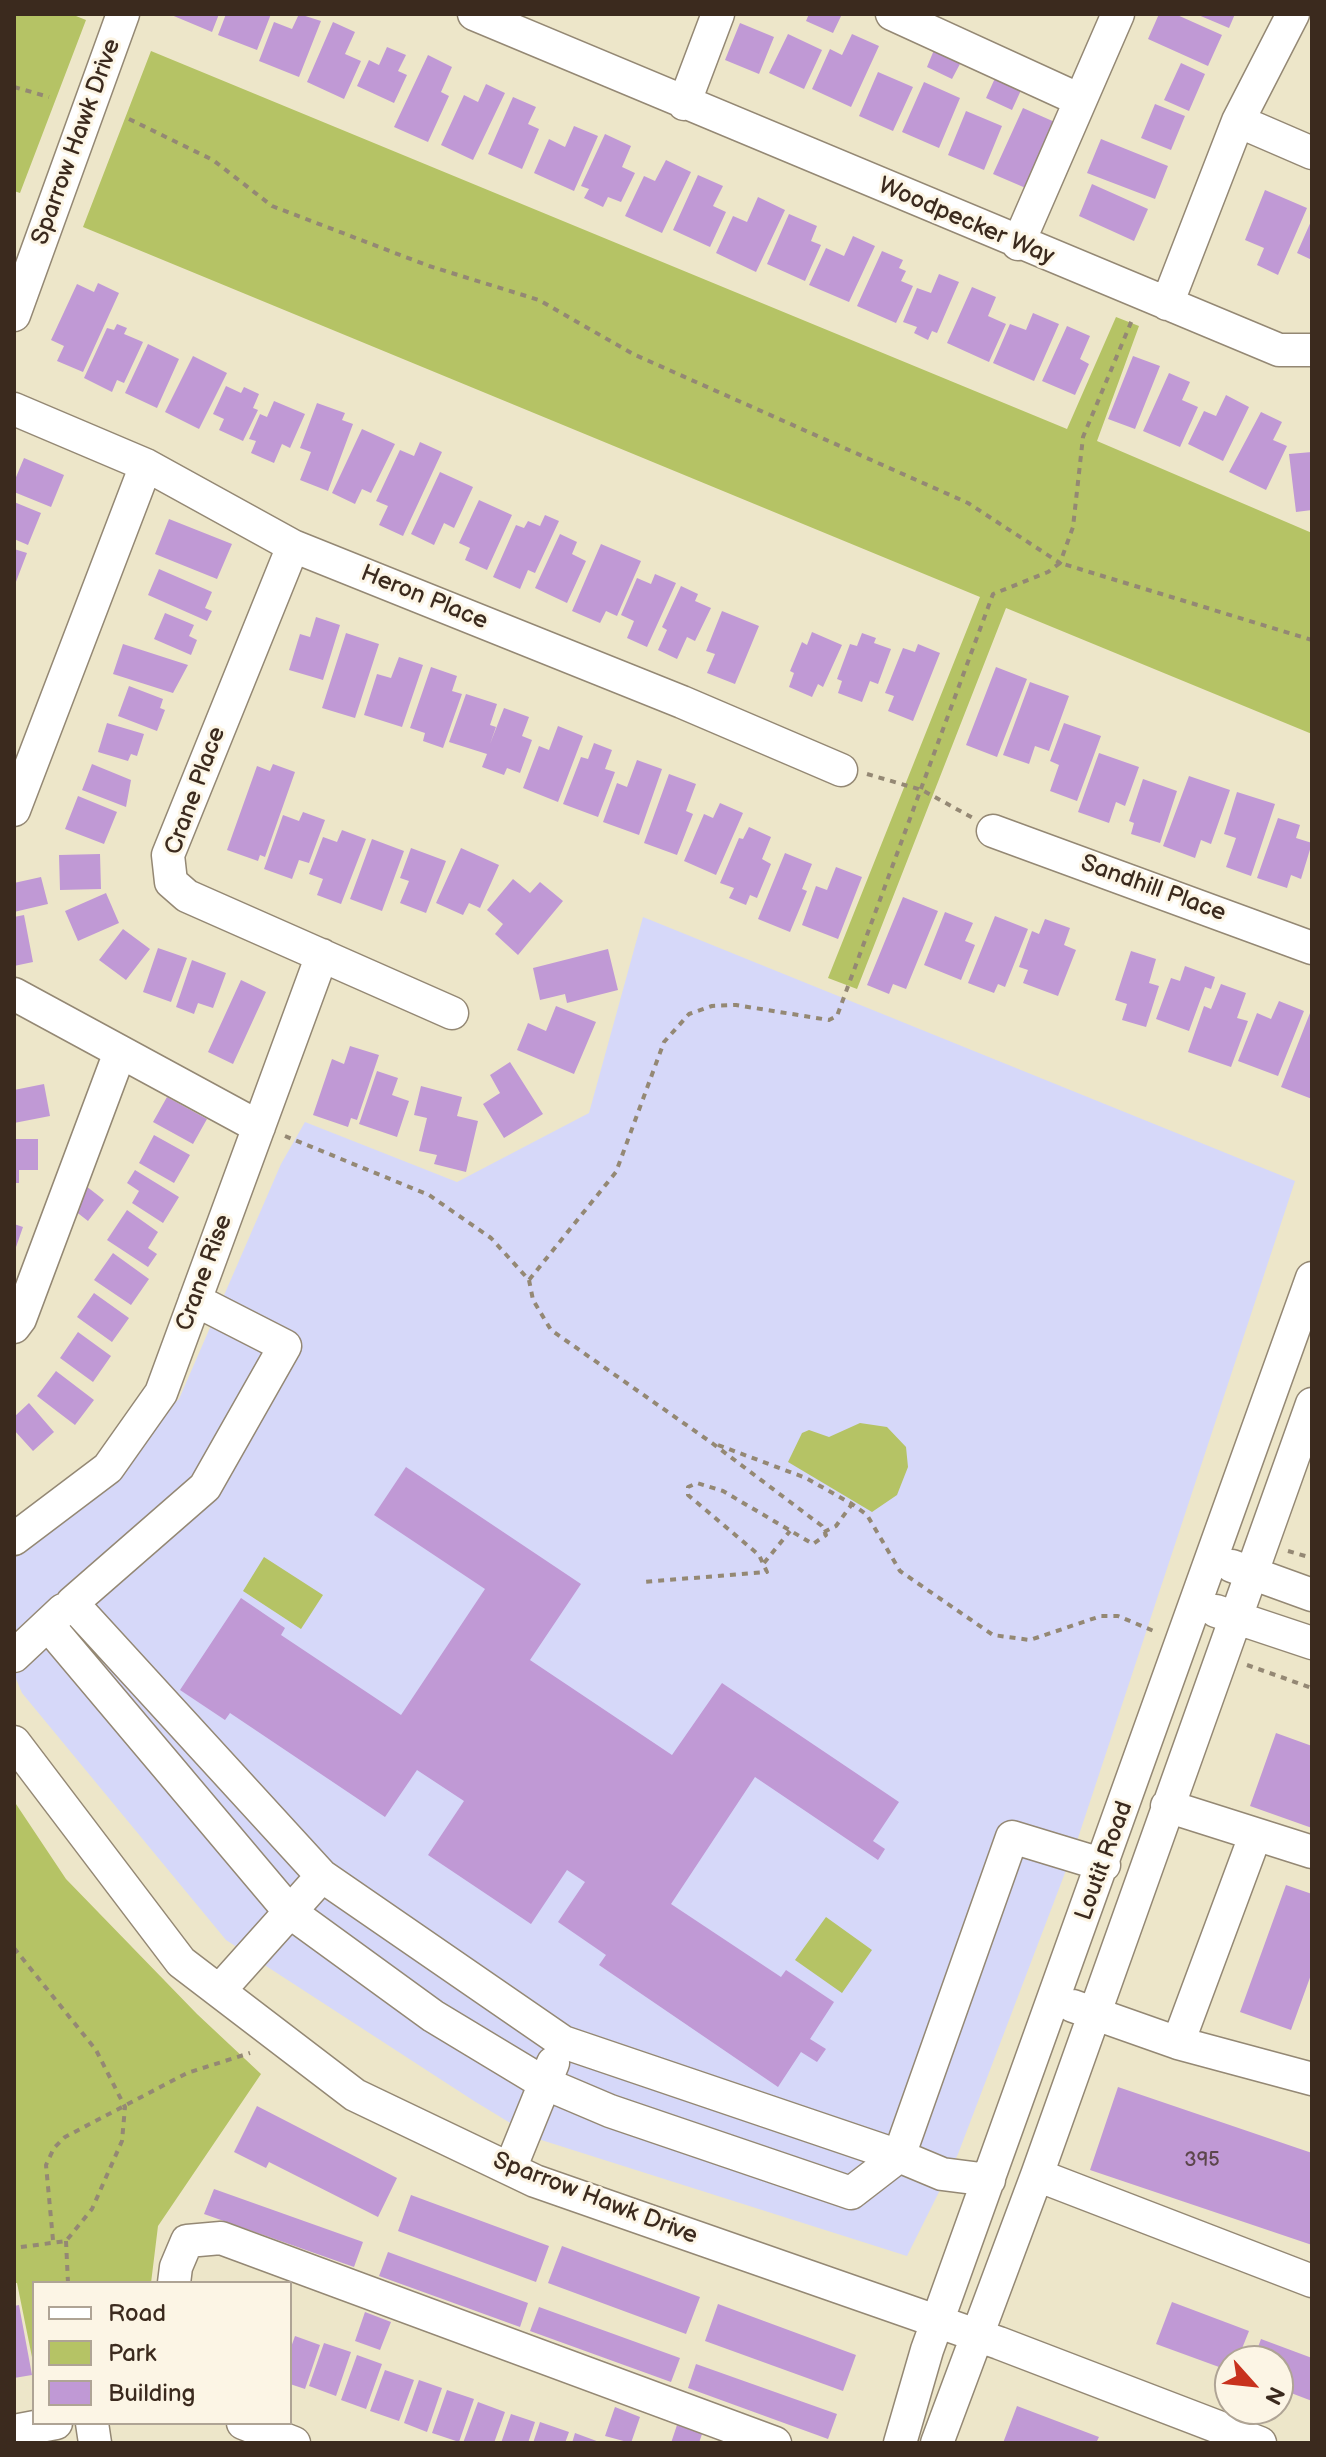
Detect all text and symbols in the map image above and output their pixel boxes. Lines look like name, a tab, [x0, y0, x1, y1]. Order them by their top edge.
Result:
street label: Sparrow Hawk Drive	[26, 35, 128, 249]
street label: Woodpecker Way	[874, 172, 1058, 272]
street label: Heron Place	[356, 559, 492, 637]
street label: Crane Place	[160, 723, 232, 859]
street label: Sandhill Place	[1077, 849, 1229, 929]
street label: Crane Rise	[171, 1211, 239, 1335]
street label: Loutit Road	[1070, 1797, 1140, 1925]
street label: Sparrow Hawk Drive	[489, 2147, 701, 2251]
house number: 395	[1184, 2149, 1220, 2173]
legend	[32, 2281, 292, 2425]
text: Road	[108, 2299, 166, 2328]
text: Park	[108, 2339, 156, 2368]
north arrow	[1214, 2345, 1294, 2425]
text: Building	[108, 2379, 195, 2408]
text: N	[1258, 2382, 1290, 2409]

